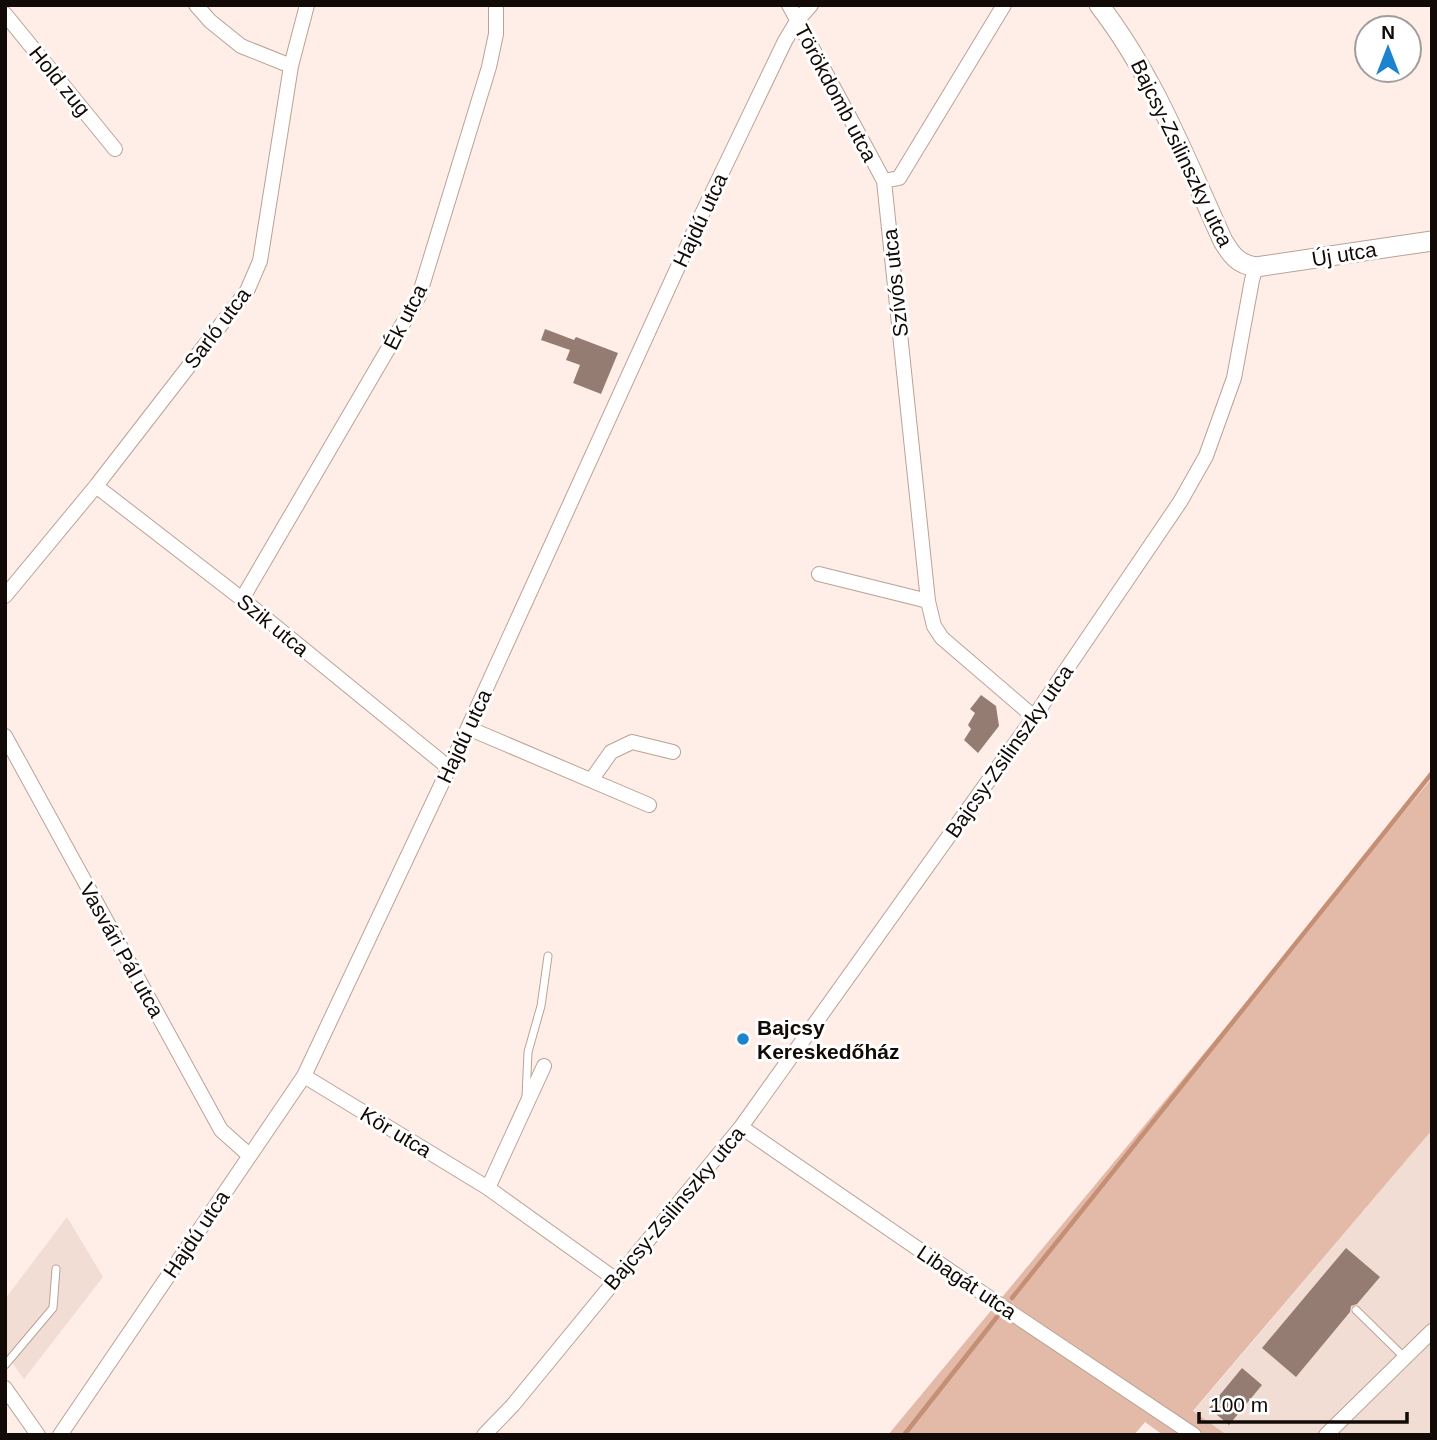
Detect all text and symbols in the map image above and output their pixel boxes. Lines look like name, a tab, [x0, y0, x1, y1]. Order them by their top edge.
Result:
north arrow	[1353, 14, 1423, 84]
street label: Törökdomb utca	[790, 21, 882, 166]
text: N	[1381, 22, 1395, 43]
street label: Hold zug	[25, 42, 95, 120]
street label: Bajcsy-Zsilinszky utca	[1127, 56, 1237, 251]
street label: Hajdú utca	[668, 169, 732, 270]
street label: Szívós utca	[878, 228, 912, 338]
street label: Új utca	[1310, 237, 1378, 270]
street label: Ék utca	[379, 280, 431, 353]
street label: Sarló utca	[179, 283, 255, 373]
street label: Szik utca	[233, 589, 314, 661]
street label: Bajcsy-Zsilinszky utca	[941, 660, 1077, 842]
street label: Hajdú utca	[432, 685, 496, 786]
street label: Vasvári Pál utca	[76, 879, 169, 1022]
place label: Bajcsy Kereskedőház	[757, 1016, 899, 1063]
marker: Bajcsy Kereskedőház	[735, 1031, 751, 1047]
street label: Kör utca	[357, 1102, 436, 1162]
street label: Bajcsy-Zsilinszky utca	[599, 1122, 749, 1294]
street label: Hajdú utca	[158, 1186, 234, 1282]
street label: Libagát utca	[913, 1240, 1021, 1324]
scale bar	[1199, 1380, 1407, 1424]
text: 100 m	[1210, 1393, 1268, 1416]

